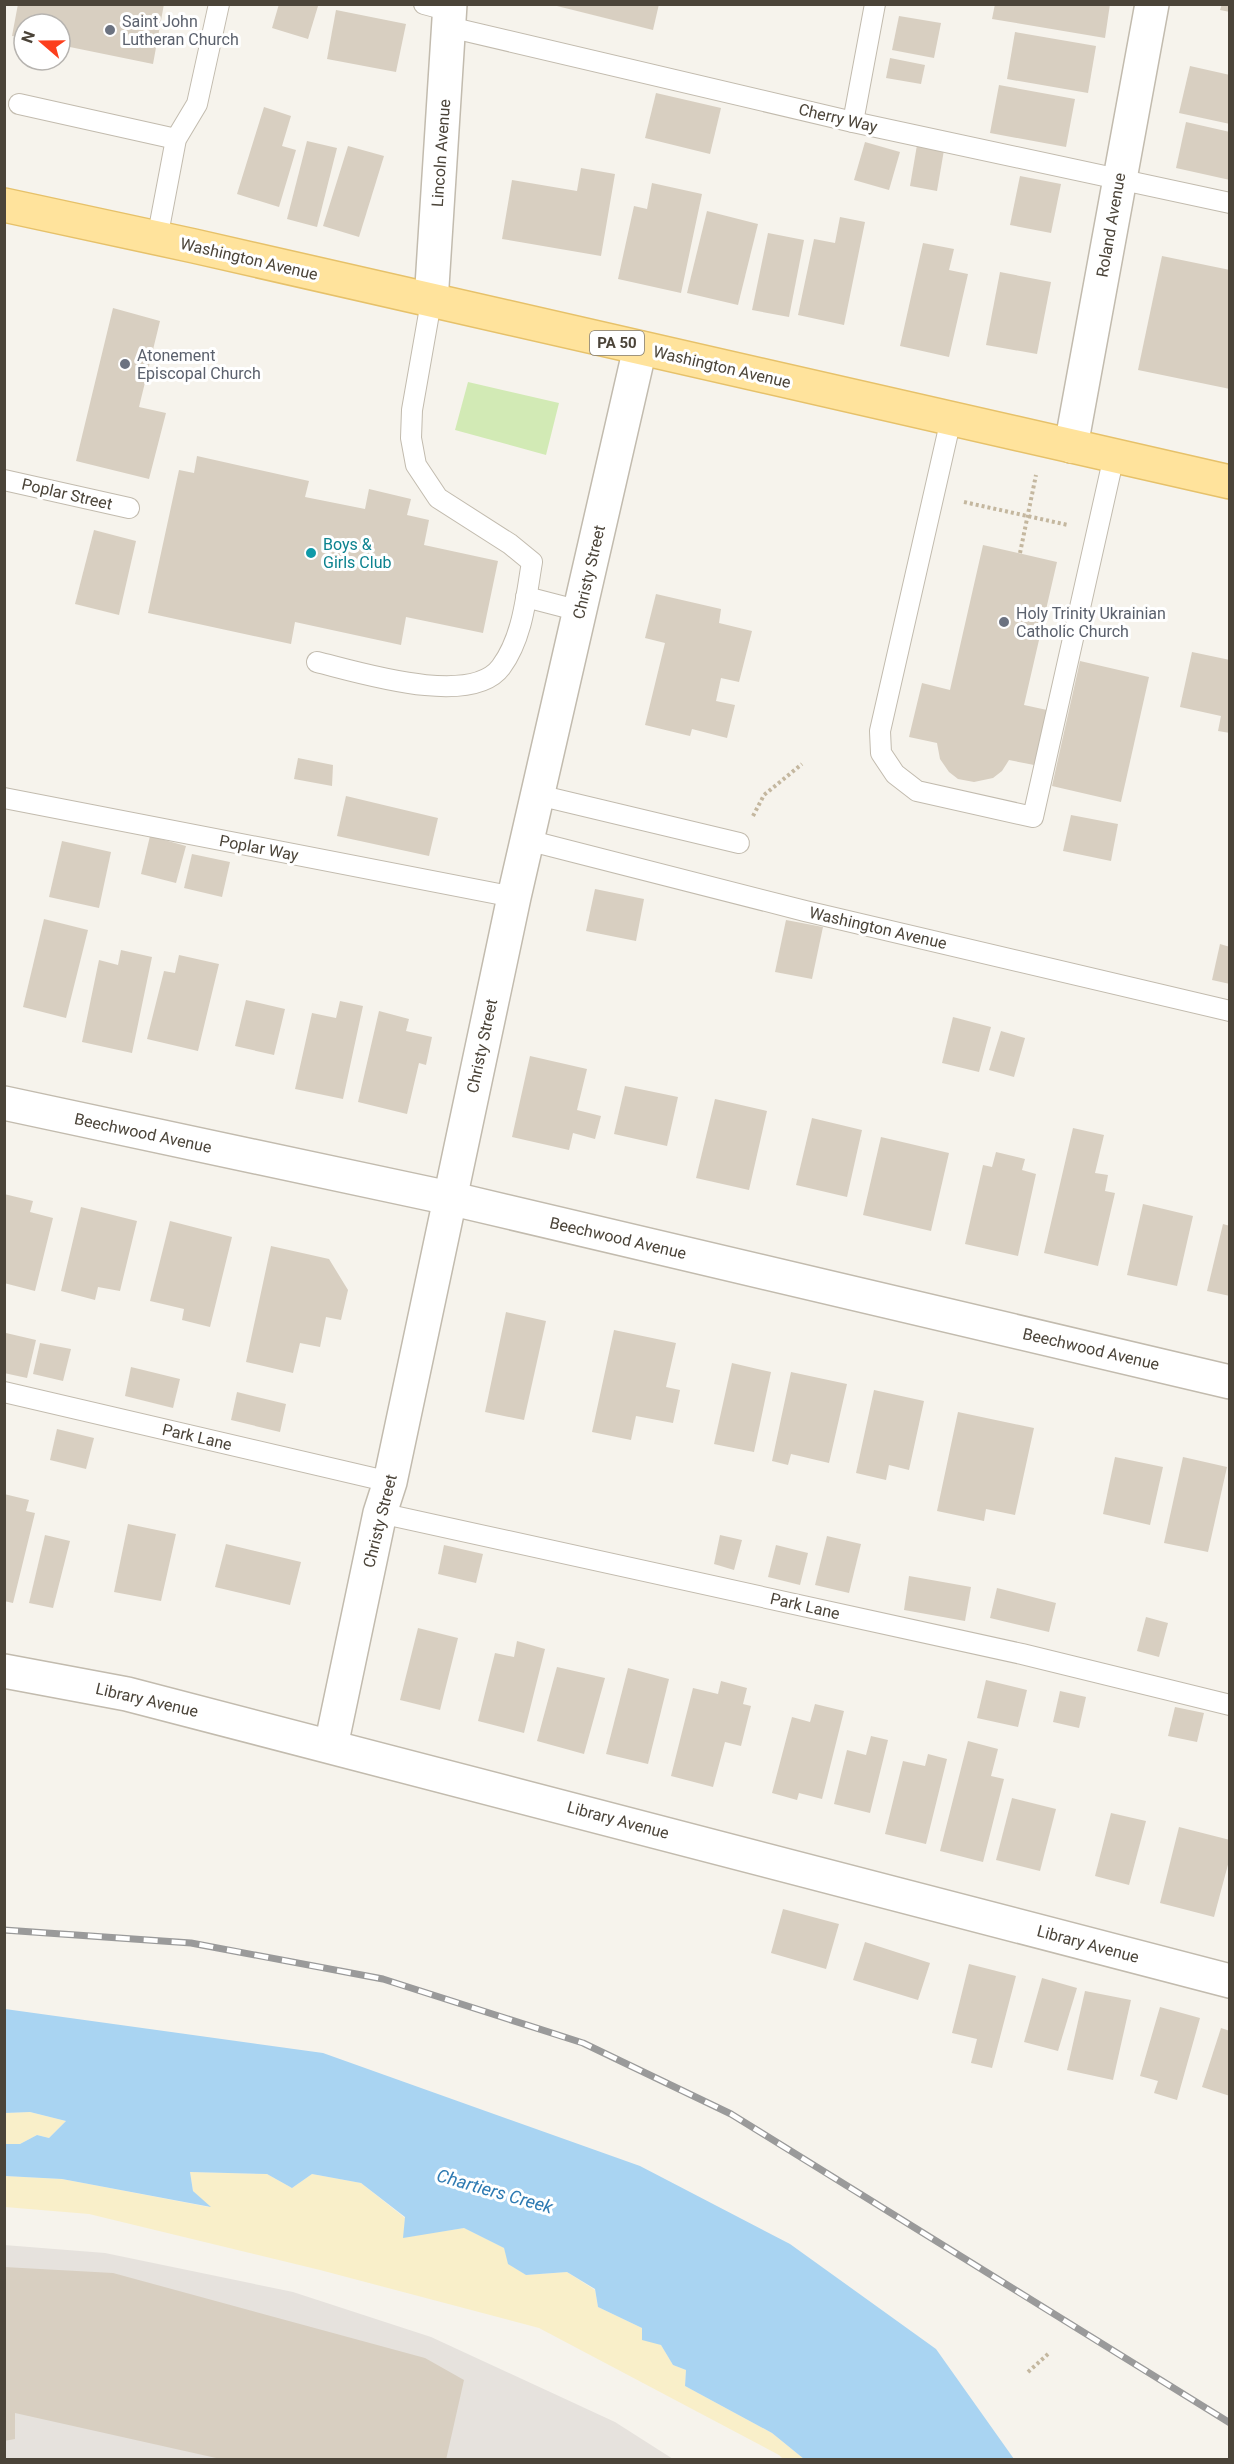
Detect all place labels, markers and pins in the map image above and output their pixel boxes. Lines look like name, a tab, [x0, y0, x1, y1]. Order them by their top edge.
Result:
place label: Saint John Lutheran Church	[122, 12, 239, 49]
marker: Saint John Lutheran Church	[103, 23, 117, 37]
place label: Atonement Episcopal Church	[137, 346, 261, 383]
marker: Atonement Episcopal Church	[118, 357, 132, 371]
place label: Boys & Girls Club	[323, 535, 391, 572]
marker: Boys & Girls Club	[304, 546, 318, 560]
place label: Holy Trinity Ukrainian Catholic Church	[1016, 604, 1166, 641]
marker: Holy Trinity Ukrainian Catholic Church	[997, 615, 1011, 629]

